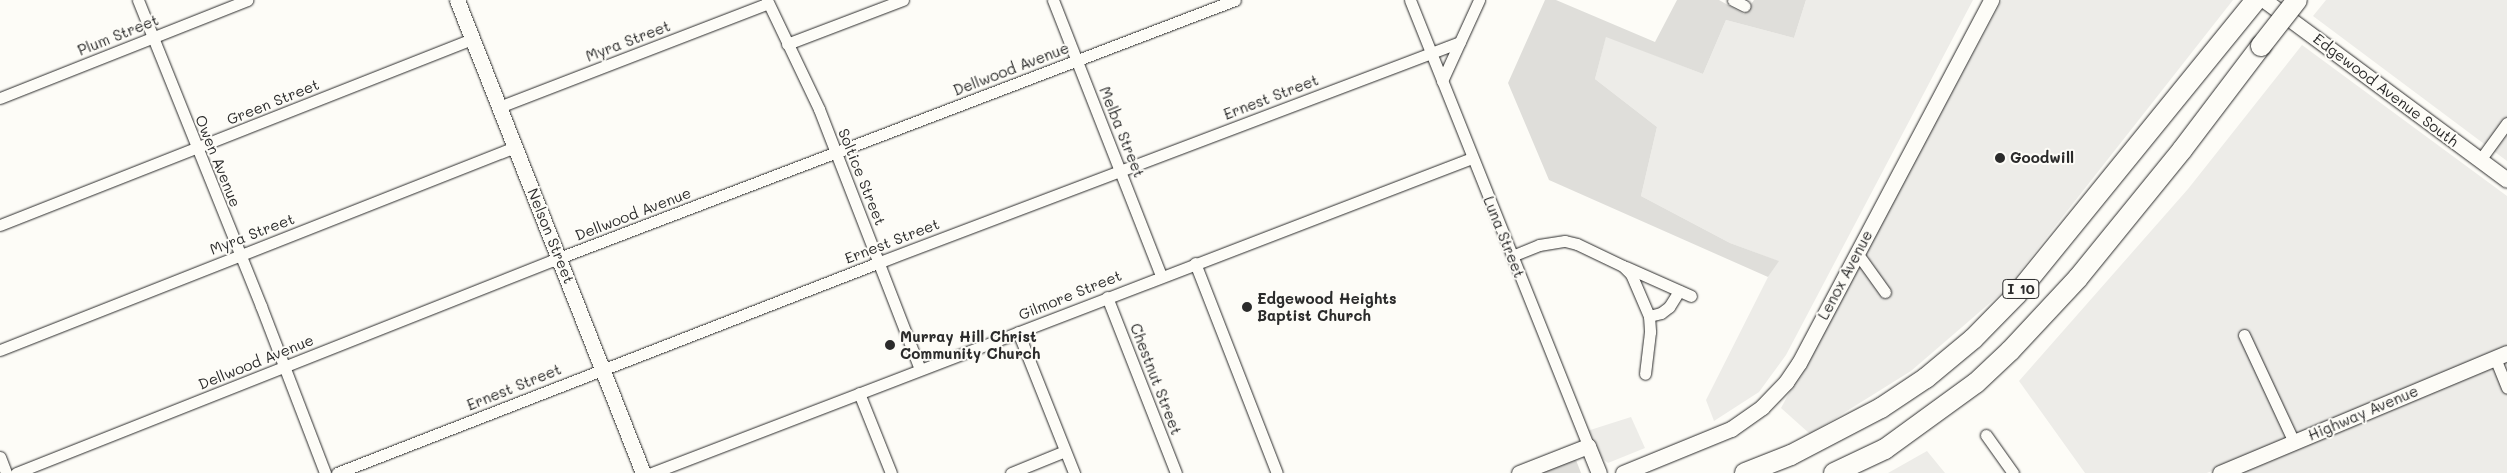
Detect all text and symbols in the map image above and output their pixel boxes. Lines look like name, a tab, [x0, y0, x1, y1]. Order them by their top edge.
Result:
street label: Plum Street	[75, 11, 161, 59]
street label: Myra Street	[583, 17, 673, 65]
street label: Edgewood Avenue South	[2310, 30, 2462, 150]
street label: Dellwood Avenue	[950, 39, 1072, 99]
street label: Ernest Street	[1221, 71, 1321, 123]
street label: Green Street	[224, 75, 322, 129]
street label: Melba Street	[1096, 84, 1148, 180]
street label: Owen Avenue	[191, 112, 245, 210]
street label: Soltice Street	[834, 126, 890, 228]
place label: Goodwill	[2010, 149, 2074, 167]
marker: Goodwill	[1994, 152, 2006, 164]
street label: Dellwood Avenue	[572, 184, 694, 244]
street label: Nelson Street	[524, 186, 578, 286]
street label: Luna Street	[1479, 194, 1529, 280]
street label: Myra Street	[207, 210, 297, 258]
street label: Ernest Street	[842, 215, 942, 267]
street label: Lenox Avenue	[1814, 227, 1876, 323]
street label: Gilmore Street	[1016, 266, 1124, 324]
road number: I 10	[2002, 278, 2040, 300]
place label: Edgewood Heights Baptist Church	[1257, 289, 1397, 324]
marker: Edgewood Heights Baptist Church	[1241, 301, 1253, 313]
street label: Chestnut Street	[1126, 321, 1186, 437]
place label: Murray Hill Christ Community Church	[900, 327, 1040, 362]
street label: Dellwood Avenue	[196, 331, 316, 393]
marker: Murray Hill Christ Community Church	[884, 339, 896, 351]
street label: Ernest Street	[464, 360, 564, 414]
street label: Highway Avenue	[2305, 382, 2421, 444]

